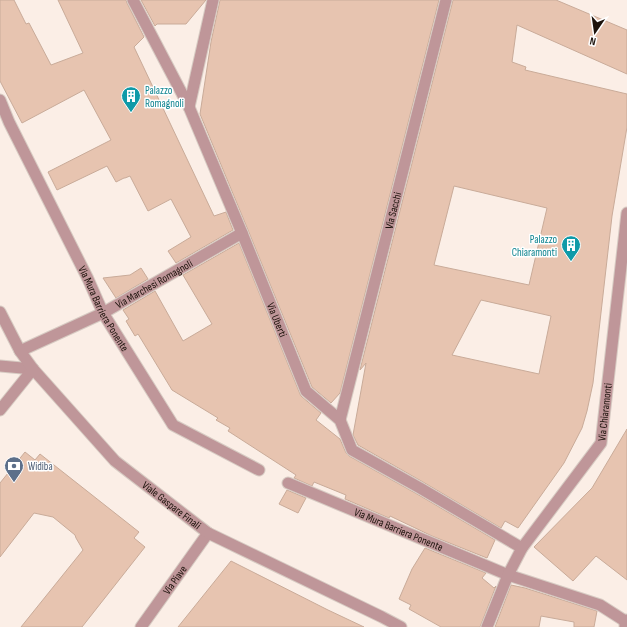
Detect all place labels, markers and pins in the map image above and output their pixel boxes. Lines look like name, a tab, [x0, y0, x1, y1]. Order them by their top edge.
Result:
place label: Palazzo Romagnoli	[145, 84, 184, 110]
building icon: Palazzo Romagnoli	[120, 85, 142, 113]
place label: Palazzo Chiaramonti	[512, 233, 557, 259]
building icon: Palazzo Chiaramonti	[560, 234, 582, 262]
bank icon: Widiba	[3, 455, 25, 483]
place label: Widiba	[28, 460, 53, 473]

